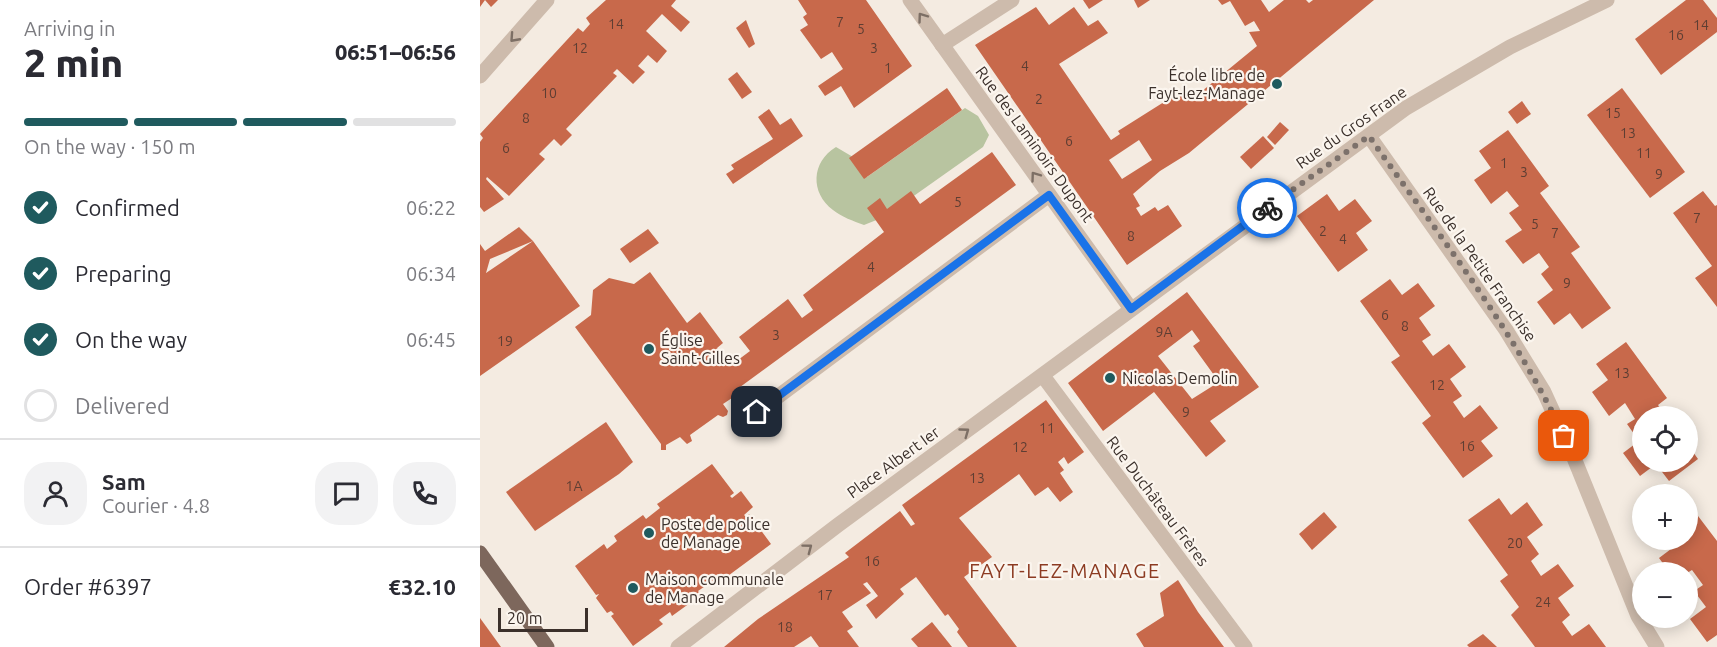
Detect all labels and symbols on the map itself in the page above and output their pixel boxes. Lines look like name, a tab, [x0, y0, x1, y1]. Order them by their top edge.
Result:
one-way arrow	[918, 13, 929, 24]
house number: 7	[836, 14, 844, 30]
house number: 14	[608, 16, 624, 32]
house number: 14	[1693, 17, 1709, 33]
house number: 5	[857, 21, 865, 37]
house number: 16	[1668, 27, 1684, 43]
one-way arrow	[510, 31, 521, 42]
house number: 12	[572, 40, 588, 56]
house number: 3	[870, 40, 878, 56]
house number: 4	[1021, 58, 1029, 74]
house number: 1	[884, 60, 892, 76]
street label: Rue des Laminoirs Dupont	[972, 63, 1098, 226]
place label: École libre de Fayt-lez-Manage	[1148, 64, 1265, 102]
marker: École libre de Fayt-lez-Manage	[1270, 77, 1284, 91]
street label: Rue du Gros Frane	[1292, 82, 1410, 172]
house number: 10	[541, 85, 557, 101]
house number: 2	[1035, 91, 1043, 107]
house number: 15	[1605, 105, 1621, 121]
house number: 8	[522, 110, 530, 126]
house number: 13	[1620, 125, 1636, 141]
house number: 6	[1065, 133, 1073, 149]
house number: 6	[502, 140, 510, 156]
house number: 11	[1636, 145, 1652, 161]
house number: 1	[1500, 155, 1508, 171]
house number: 3	[1520, 164, 1528, 180]
house number: 9	[1655, 166, 1663, 182]
one-way arrow	[1032, 171, 1043, 182]
courier	[1237, 178, 1297, 238]
street label: Rue de la Petite Franchise	[1420, 183, 1540, 345]
house number: 5	[954, 194, 962, 210]
house number: 7	[1693, 210, 1701, 226]
house number: 5	[1531, 216, 1539, 232]
house number: 2	[1319, 223, 1327, 239]
house number: 7	[1551, 225, 1559, 241]
house number: 8	[1127, 228, 1135, 244]
house number: 4	[1339, 231, 1347, 247]
house number: 4	[867, 259, 875, 275]
house number: 9	[1563, 275, 1571, 291]
house number: 6	[1381, 307, 1389, 323]
house number: 8	[1401, 318, 1409, 334]
house number: 9A	[1156, 324, 1173, 340]
house number: 3	[772, 327, 780, 343]
place label: Église Saint-Gilles	[661, 329, 740, 367]
house number: 19	[497, 333, 513, 349]
marker: Église Saint-Gilles	[642, 342, 656, 356]
house number: 13	[1614, 365, 1630, 381]
place label: Nicolas Demolin	[1122, 369, 1238, 387]
marker: Nicolas Demolin	[1103, 371, 1117, 385]
house number: 12	[1429, 377, 1445, 393]
pin	[731, 386, 782, 437]
house number: 9	[1182, 404, 1190, 420]
pin	[1538, 410, 1589, 461]
house number: 11	[1039, 420, 1055, 436]
street label: Place Albert Ier	[843, 422, 943, 502]
one-way arrow	[958, 429, 969, 440]
street label: Rue Duchâteau Frères	[1103, 433, 1213, 569]
house number: 16	[1459, 438, 1475, 454]
house number: 12	[1012, 439, 1028, 455]
house number: 13	[969, 470, 985, 486]
house number: 1A	[566, 478, 583, 494]
place label: Poste de police de Manage	[661, 515, 770, 551]
marker: Poste de police de Manage	[642, 526, 656, 540]
house number: 20	[1507, 535, 1523, 551]
one-way arrow	[801, 544, 812, 555]
house number: 16	[864, 553, 880, 569]
district label: FAYT-LEZ-MANAGE	[969, 559, 1161, 582]
place label: Maison communale de Manage	[645, 570, 784, 606]
marker: Maison communale de Manage	[626, 581, 640, 595]
house number: 17	[817, 587, 833, 603]
house number: 24	[1535, 594, 1551, 610]
scale bar	[498, 605, 588, 632]
house number: 18	[777, 619, 793, 635]

